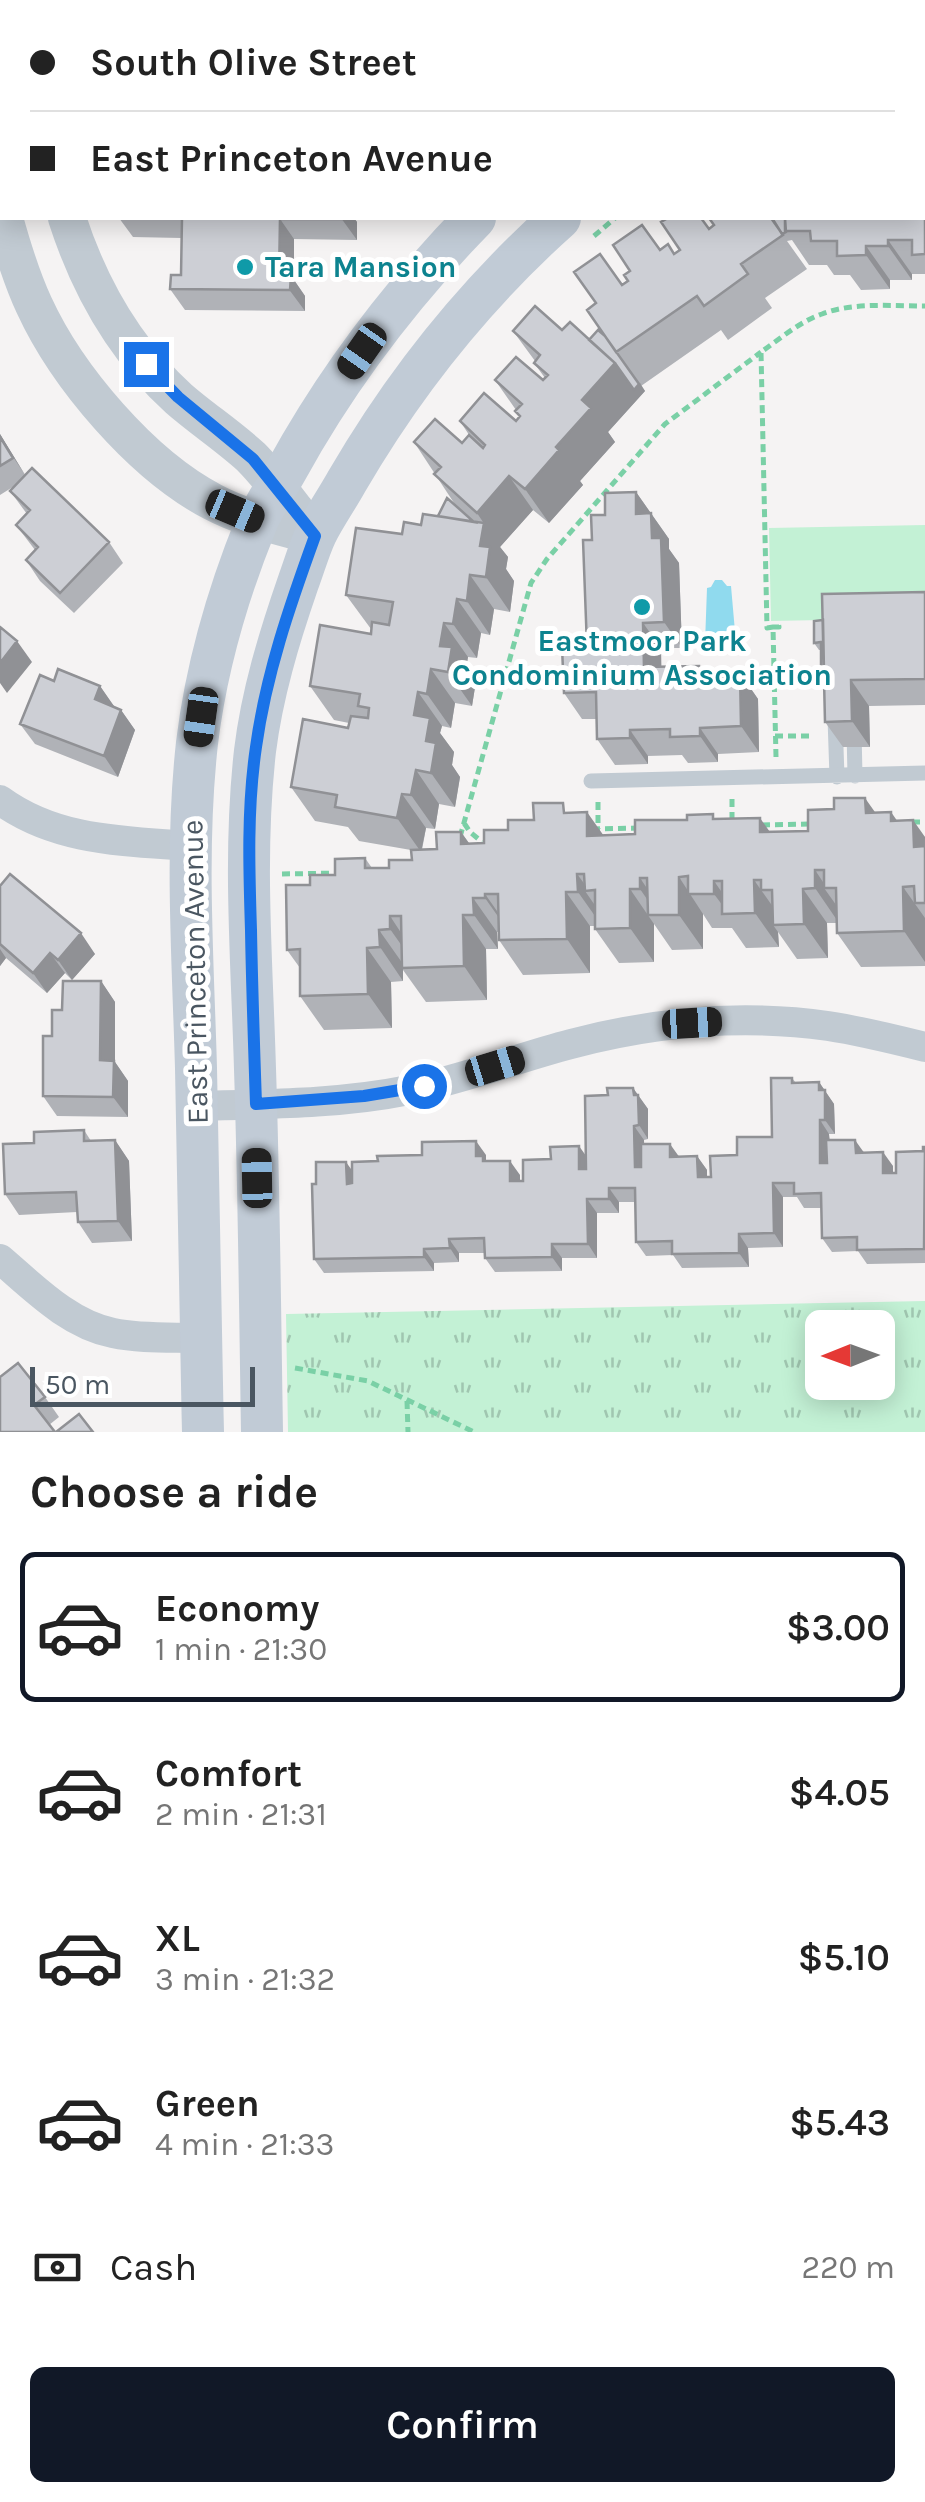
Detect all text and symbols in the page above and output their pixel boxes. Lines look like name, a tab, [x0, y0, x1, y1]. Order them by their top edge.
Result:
text: South Olive Street	[90, 40, 417, 85]
text: East Princeton Avenue	[90, 136, 493, 181]
place label: Tara Mansion	[265, 249, 456, 285]
marker: Tara Mansion	[234, 256, 256, 278]
car	[333, 318, 391, 384]
route end	[124, 342, 169, 387]
car	[202, 485, 268, 537]
marker: Eastmoor Park Condominium Association	[631, 596, 653, 618]
place label: Eastmoor Park Condominium Association	[452, 623, 832, 693]
car	[182, 685, 220, 749]
street label: East Princeton Avenue	[174, 819, 216, 1125]
car	[661, 1006, 723, 1040]
car	[462, 1043, 528, 1089]
route start	[402, 1064, 447, 1109]
car	[241, 1148, 273, 1208]
north arrow	[805, 1310, 895, 1400]
map controls	[805, 1310, 895, 1400]
scale bar	[30, 1362, 255, 1406]
text: 50 m	[45, 1368, 110, 1401]
text: Choose a ride	[30, 1466, 318, 1518]
icon: car	[35, 1582, 125, 1672]
text: Economy	[155, 1586, 319, 1631]
text: $3.00	[786, 1605, 890, 1650]
text: 1 min · 21:30	[155, 1631, 327, 1668]
icon: car	[35, 1747, 125, 1837]
text: Comfort	[155, 1751, 302, 1796]
text: $4.05	[789, 1770, 890, 1815]
text: 2 min · 21:31	[155, 1796, 327, 1833]
icon: car	[35, 1912, 125, 2002]
text: XL	[155, 1916, 200, 1961]
text: $5.10	[798, 1935, 890, 1980]
text: 3 min · 21:32	[155, 1961, 335, 1998]
icon: car	[35, 2077, 125, 2167]
text: Green	[155, 2081, 260, 2126]
text: $5.43	[789, 2100, 890, 2145]
text: 4 min · 21:33	[155, 2126, 334, 2163]
icon: cash	[30, 2240, 85, 2295]
text: Cash	[110, 2245, 197, 2290]
text: 220 m	[801, 2249, 895, 2286]
button: Confirm	[30, 2367, 895, 2482]

